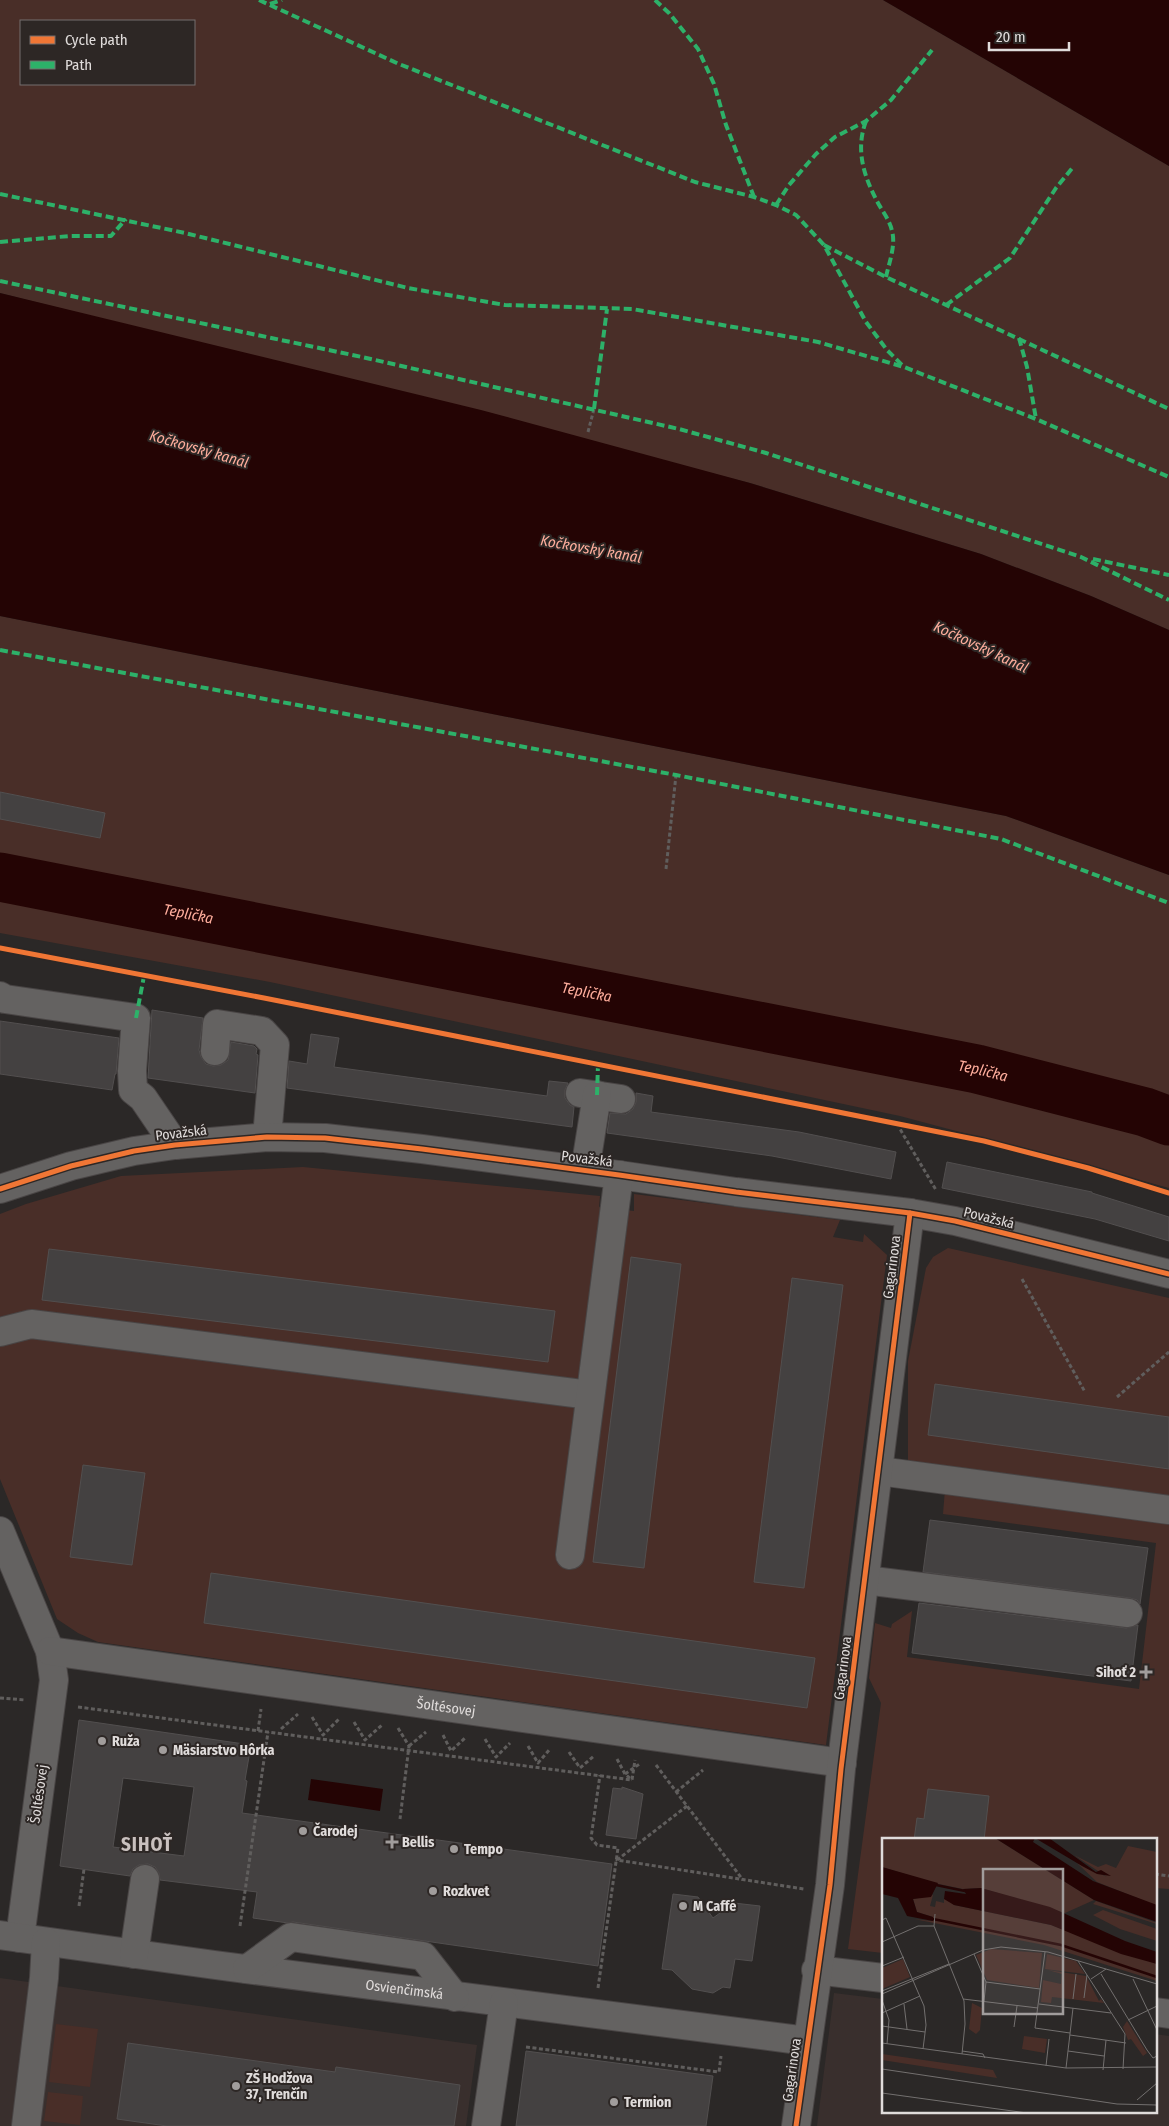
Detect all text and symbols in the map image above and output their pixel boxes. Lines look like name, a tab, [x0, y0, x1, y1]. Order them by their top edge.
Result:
legend	[20, 20, 195, 85]
scale bar	[989, 20, 1069, 52]
text: 20 m	[996, 28, 1026, 46]
text: Cycle path	[65, 31, 128, 49]
text: Path	[65, 56, 92, 74]
water label: Kočkovský kanál	[147, 426, 251, 472]
water label: Kočkovský kanál	[539, 531, 643, 567]
water label: Kočkovský kanál	[931, 617, 1031, 677]
water label: Teplička	[162, 900, 215, 928]
water label: Teplička	[560, 979, 613, 1006]
water label: Teplička	[957, 1057, 1010, 1086]
street label: Považská	[154, 1121, 208, 1145]
street label: Považská	[560, 1147, 614, 1171]
street label: Považská	[962, 1203, 1016, 1233]
street label: Gagarinova	[880, 1234, 904, 1300]
street label: Gagarinova	[831, 1635, 855, 1701]
place label: Sihoť 2	[1096, 1664, 1137, 1681]
marker: Sihoť 2	[1140, 1666, 1152, 1678]
street label: Šoltésovej	[416, 1693, 477, 1720]
place label: Ruža	[112, 1733, 140, 1750]
marker: Ruža	[96, 1735, 108, 1747]
place label: Mäsiarstvo Hôrka	[173, 1742, 274, 1759]
marker: Mäsiarstvo Hôrka	[157, 1744, 169, 1756]
street label: Šoltésovej	[25, 1763, 52, 1824]
place label: Čarodej	[313, 1822, 358, 1840]
marker: Čarodej	[297, 1825, 309, 1837]
district label: SIHOŤ	[121, 1832, 173, 1856]
place label: Bellis	[402, 1834, 434, 1851]
marker: Bellis	[386, 1836, 398, 1848]
inset map	[882, 1838, 1156, 2114]
place label: Tempo	[464, 1841, 503, 1858]
marker: Tempo	[448, 1843, 460, 1855]
place label: Rozkvet	[443, 1883, 491, 1900]
marker: Rozkvet	[427, 1885, 439, 1897]
place label: M Caffé	[693, 1898, 736, 1915]
marker: M Caffé	[677, 1900, 689, 1912]
street label: Osvienčimská	[365, 1976, 444, 2003]
street label: Gagarinova	[779, 2037, 805, 2103]
place label: ZŠ Hodžova 37, Trenčín	[245, 2069, 313, 2103]
marker: ZŠ Hodžova 37, Trenčín	[230, 2080, 242, 2092]
place label: Termion	[624, 2094, 671, 2111]
marker: Termion	[608, 2096, 620, 2108]

